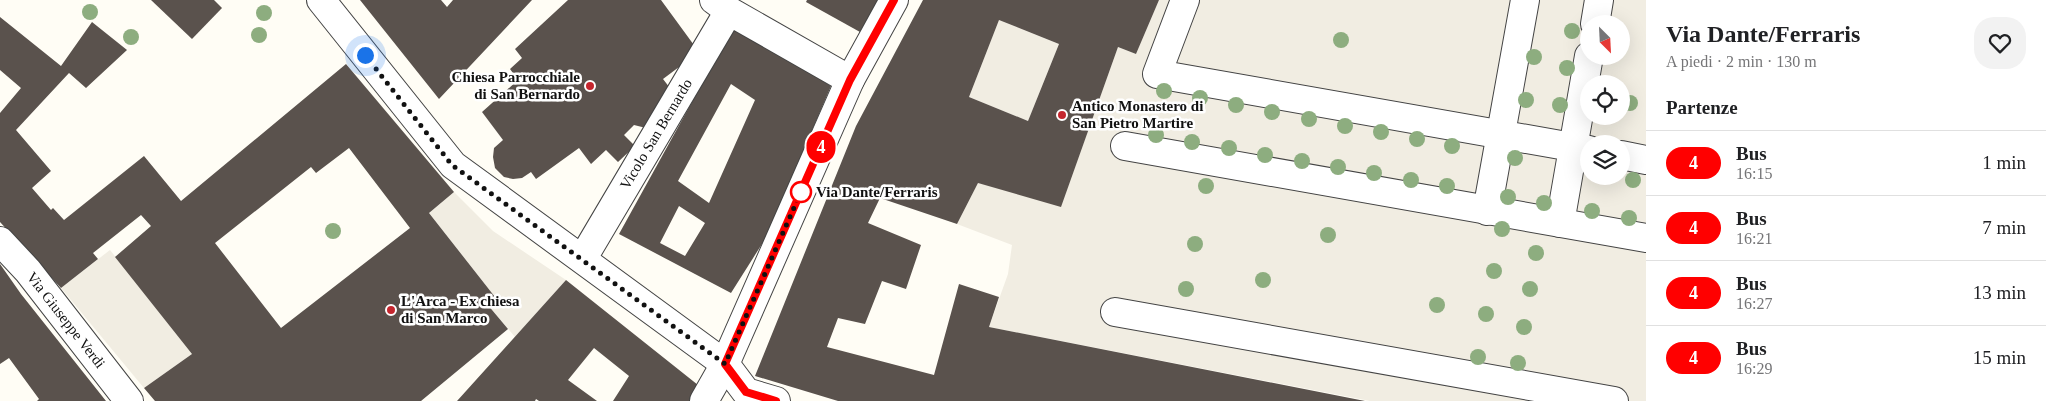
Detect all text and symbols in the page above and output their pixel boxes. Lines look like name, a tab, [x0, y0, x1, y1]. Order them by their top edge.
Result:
north arrow	[1580, 15, 1630, 65]
map controls	[1580, 15, 1630, 185]
button: heart	[1974, 17, 2026, 69]
text: Via Dante/Ferraris	[1666, 21, 1860, 47]
your location	[353, 43, 378, 68]
text: A piedi · 2 min · 130 m	[1666, 53, 1817, 70]
place label: Chiesa Parrocchiale di San Bernardo	[452, 69, 580, 102]
button: locate	[1580, 75, 1630, 125]
street label: Vicolo San Bernardo	[617, 76, 695, 192]
marker: Chiesa Parrocchiale di San Bernardo	[584, 80, 596, 92]
text: Partenze	[1666, 97, 1738, 118]
place label: Antico Monastero di San Pietro Martire	[1072, 98, 1203, 131]
marker: Antico Monastero di San Pietro Martire	[1056, 109, 1068, 121]
line badge: 4	[805, 131, 837, 163]
button: layers	[1580, 135, 1630, 185]
text: 4	[817, 137, 826, 157]
text: Bus	[1736, 143, 1767, 164]
text: 1 min	[1982, 152, 2026, 173]
text: 4	[1689, 153, 1698, 173]
text: 16:15	[1736, 165, 1772, 182]
marker: Via Dante/Ferraris	[790, 181, 812, 203]
place label: Via Dante/Ferraris	[816, 184, 938, 200]
text: Bus	[1736, 208, 1767, 229]
text: 7 min	[1982, 217, 2026, 238]
text: 4	[1689, 218, 1698, 238]
text: 16:21	[1736, 230, 1772, 247]
street label: Via Giuseppe Verdi	[24, 269, 108, 371]
text: Bus	[1736, 273, 1767, 294]
text: 13 min	[1973, 282, 2026, 303]
text: 4	[1689, 283, 1698, 303]
place label: L'Arca - Ex chiesa di San Marco	[401, 293, 520, 326]
text: 16:27	[1736, 295, 1772, 312]
marker: L'Arca - Ex chiesa di San Marco	[385, 304, 397, 316]
text: Bus	[1736, 338, 1767, 359]
text: 15 min	[1973, 347, 2026, 368]
text: 4	[1689, 348, 1698, 368]
text: 16:29	[1736, 360, 1772, 377]

